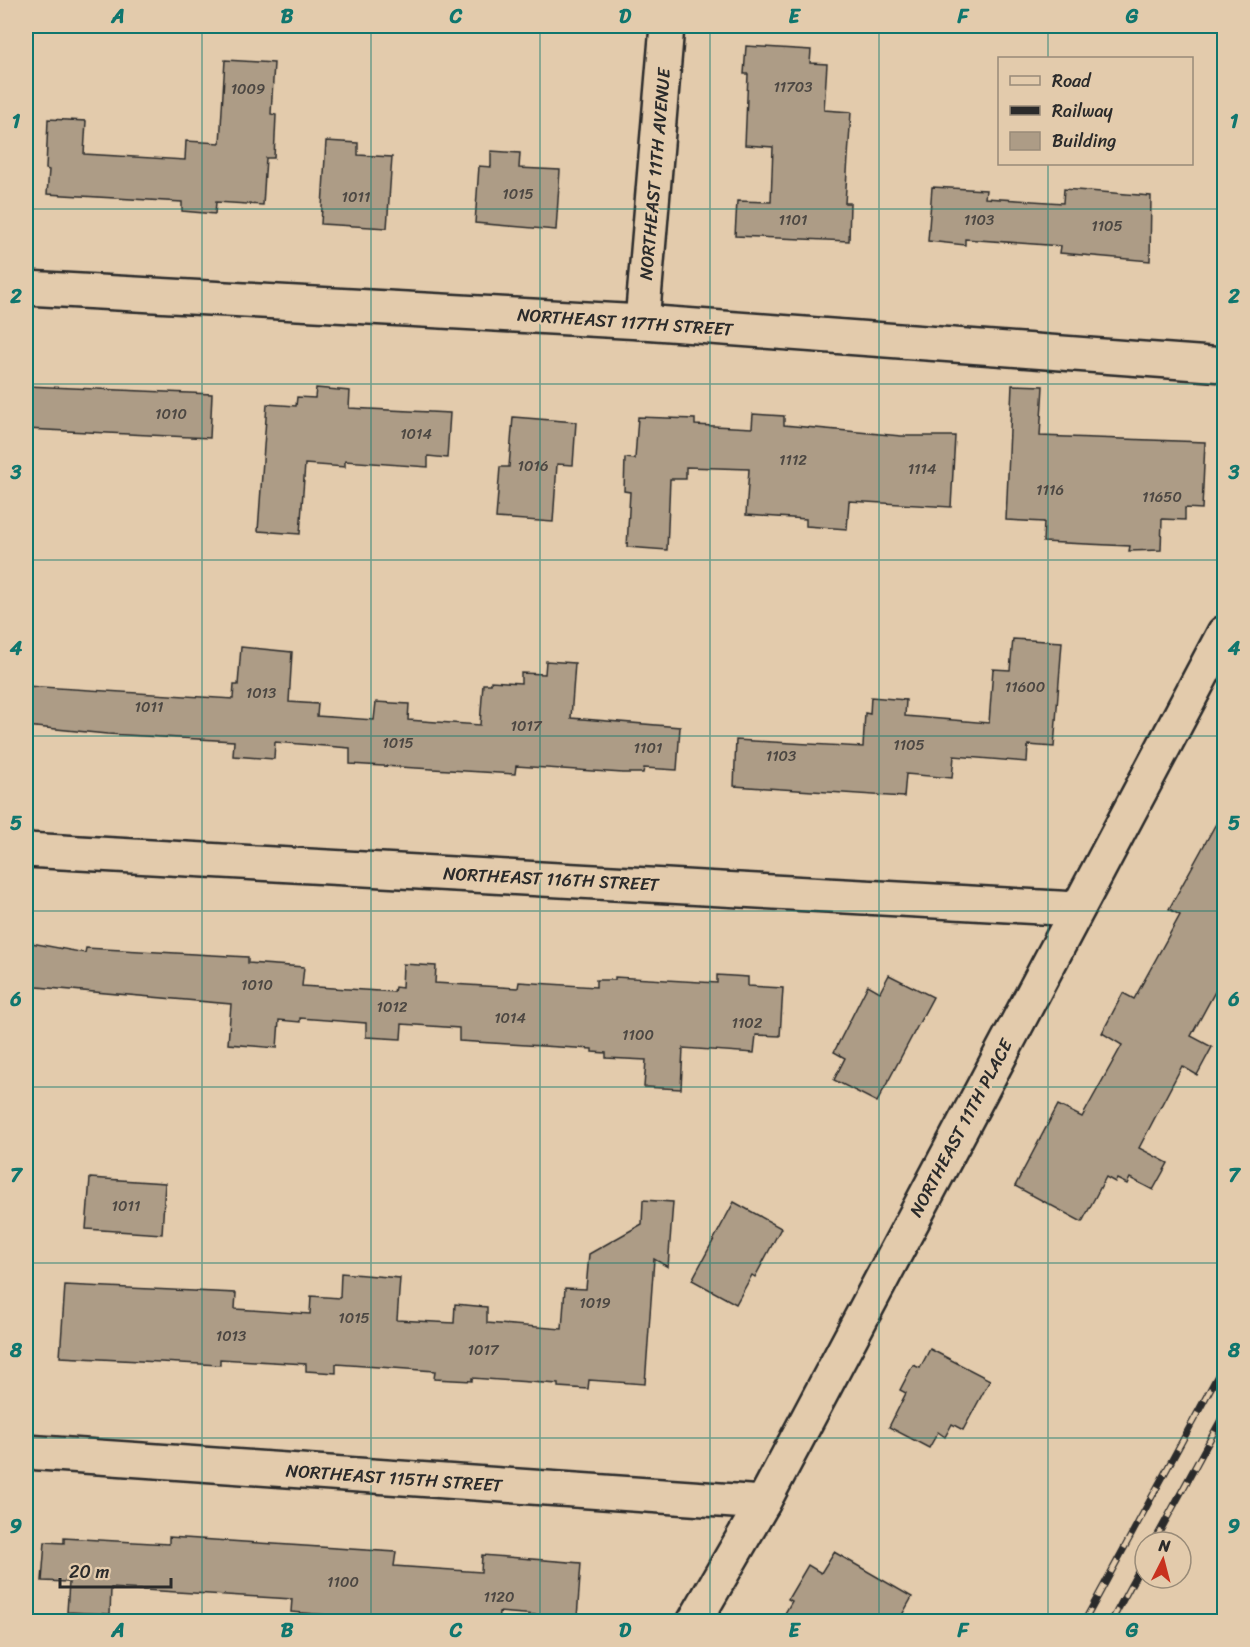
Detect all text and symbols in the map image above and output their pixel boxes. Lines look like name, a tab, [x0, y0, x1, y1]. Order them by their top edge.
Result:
text: A	[110, 0, 125, 34]
text: B	[281, 0, 294, 34]
text: C	[449, 0, 463, 34]
text: D	[619, 0, 632, 34]
text: E	[788, 0, 801, 34]
text: F	[957, 0, 970, 34]
text: G	[1125, 0, 1139, 34]
legend	[998, 57, 1193, 165]
text: Road	[1052, 65, 1092, 97]
street label: NORTHEAST 11TH AVENUE	[630, 66, 680, 281]
house number: 11703	[773, 74, 813, 100]
house number: 1009	[231, 76, 265, 102]
text: Railway	[1052, 95, 1114, 127]
text: 1	[12, 104, 21, 139]
text: 1	[1230, 104, 1239, 139]
text: Building	[1052, 125, 1116, 157]
house number: 1015	[502, 181, 534, 207]
house number: 1011	[342, 184, 370, 210]
house number: 1101	[779, 207, 807, 233]
house number: 1103	[964, 207, 994, 233]
house number: 1105	[1091, 213, 1123, 239]
text: 2	[9, 279, 22, 314]
text: 2	[1227, 279, 1240, 314]
street label: NORTHEAST 117TH STREET	[516, 299, 735, 346]
house number: 1010	[155, 401, 187, 427]
house number: 1014	[400, 421, 432, 447]
house number: 1112	[779, 447, 807, 473]
house number: 1016	[518, 453, 548, 479]
text: 3	[10, 455, 22, 490]
text: 3	[1228, 455, 1240, 490]
house number: 1114	[908, 456, 936, 482]
house number: 1116	[1036, 477, 1064, 503]
house number: 11650	[1142, 484, 1182, 510]
text: 4	[9, 631, 23, 666]
text: 4	[1227, 631, 1241, 666]
house number: 11600	[1005, 674, 1045, 700]
house number: 1013	[246, 680, 276, 706]
house number: 1011	[135, 694, 163, 720]
house number: 1017	[511, 713, 543, 739]
house number: 1015	[382, 730, 414, 756]
house number: 1105	[893, 732, 925, 758]
house number: 1101	[634, 735, 662, 761]
house number: 1103	[766, 743, 796, 769]
text: 5	[10, 806, 22, 841]
text: 5	[1228, 806, 1240, 841]
street label: NORTHEAST 116TH STREET	[442, 857, 661, 901]
house number: 1010	[241, 972, 273, 998]
text: 6	[9, 982, 22, 1017]
text: 6	[1227, 982, 1240, 1017]
house number: 1012	[376, 994, 408, 1020]
house number: 1014	[494, 1005, 526, 1031]
house number: 1102	[731, 1010, 763, 1036]
house number: 1100	[622, 1022, 654, 1048]
street label: NORTHEAST 11TH PLACE	[900, 1032, 1022, 1223]
text: 7	[10, 1158, 23, 1193]
text: 7	[1228, 1158, 1241, 1193]
house number: 1011	[112, 1193, 140, 1219]
house number: 1019	[579, 1290, 611, 1316]
house number: 1015	[338, 1305, 370, 1331]
house number: 1013	[216, 1323, 246, 1349]
text: 8	[9, 1333, 23, 1368]
text: 8	[1227, 1333, 1241, 1368]
house number: 1017	[468, 1337, 500, 1363]
street label: NORTHEAST 115TH STREET	[285, 1454, 504, 1502]
text: 9	[10, 1509, 22, 1544]
text: 9	[1228, 1509, 1240, 1544]
north arrow	[1133, 1530, 1193, 1590]
text: N	[1156, 1530, 1172, 1561]
scale bar	[60, 1551, 171, 1589]
text: 20 m	[69, 1556, 109, 1588]
house number: 1100	[327, 1569, 359, 1595]
house number: 1120	[483, 1584, 515, 1610]
text: A	[110, 1613, 125, 1647]
text: B	[281, 1613, 294, 1647]
text: C	[449, 1613, 463, 1647]
text: D	[619, 1613, 632, 1647]
text: E	[788, 1613, 801, 1647]
text: F	[957, 1613, 970, 1647]
text: G	[1125, 1613, 1139, 1647]

